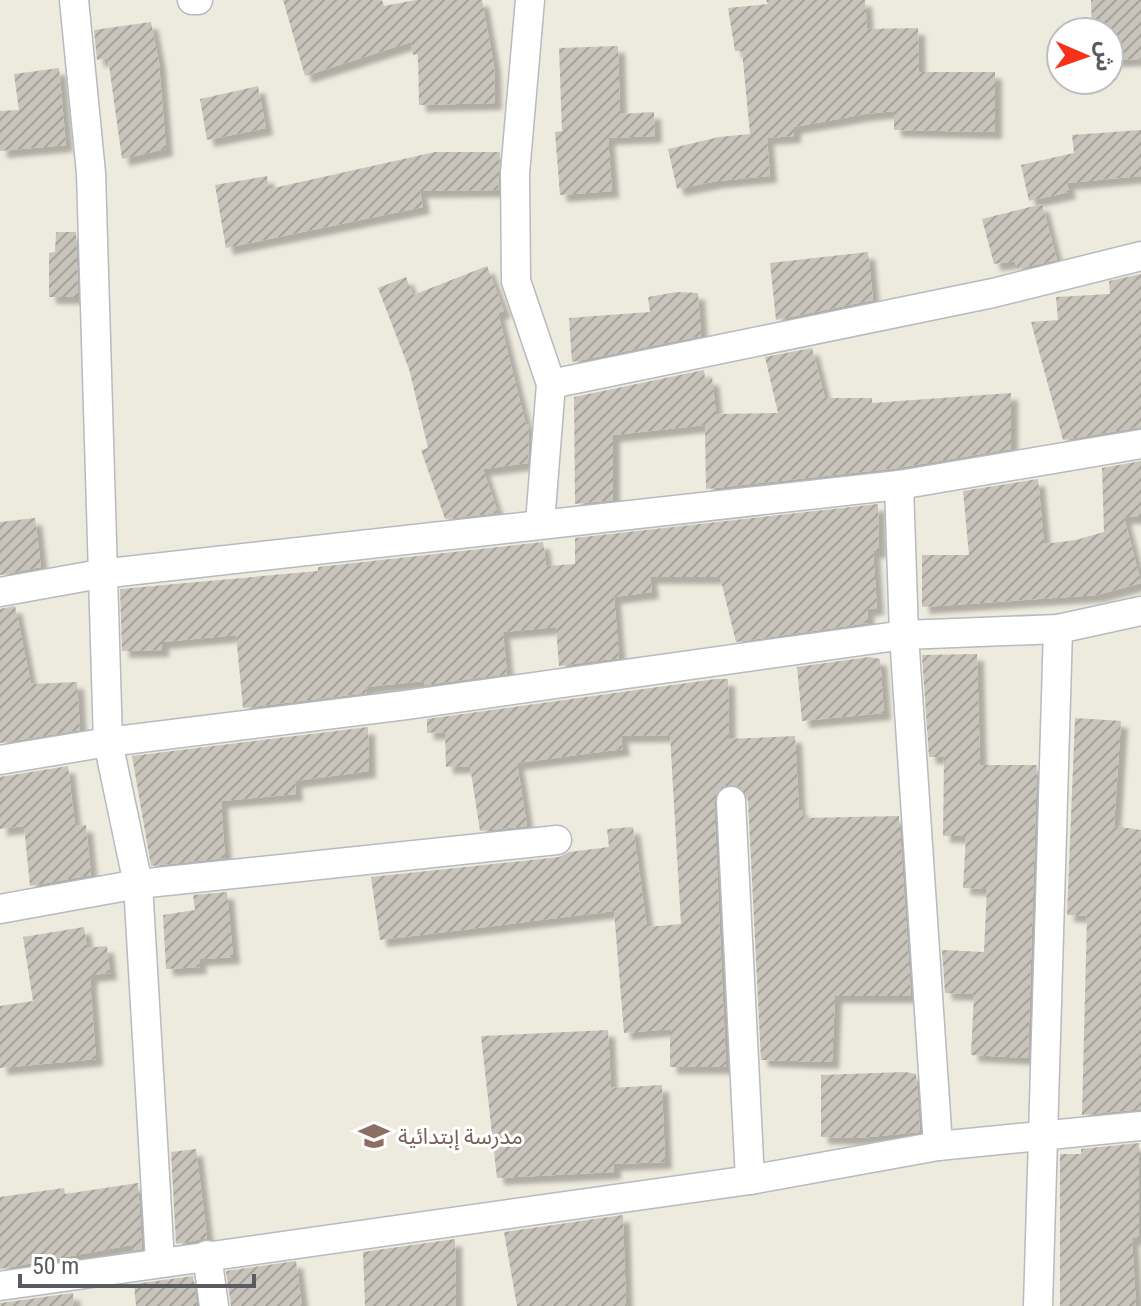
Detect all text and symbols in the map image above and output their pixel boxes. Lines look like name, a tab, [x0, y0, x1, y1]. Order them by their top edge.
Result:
north arrow	[1045, 16, 1125, 96]
text: ش	[1091, 41, 1118, 72]
school or university icon: مدرسة إبتدائية	[357, 1119, 391, 1153]
place label: مدرسة إبتدائية	[398, 1124, 523, 1151]
scale bar	[20, 1238, 254, 1288]
text: 50 m	[32, 1252, 79, 1280]

